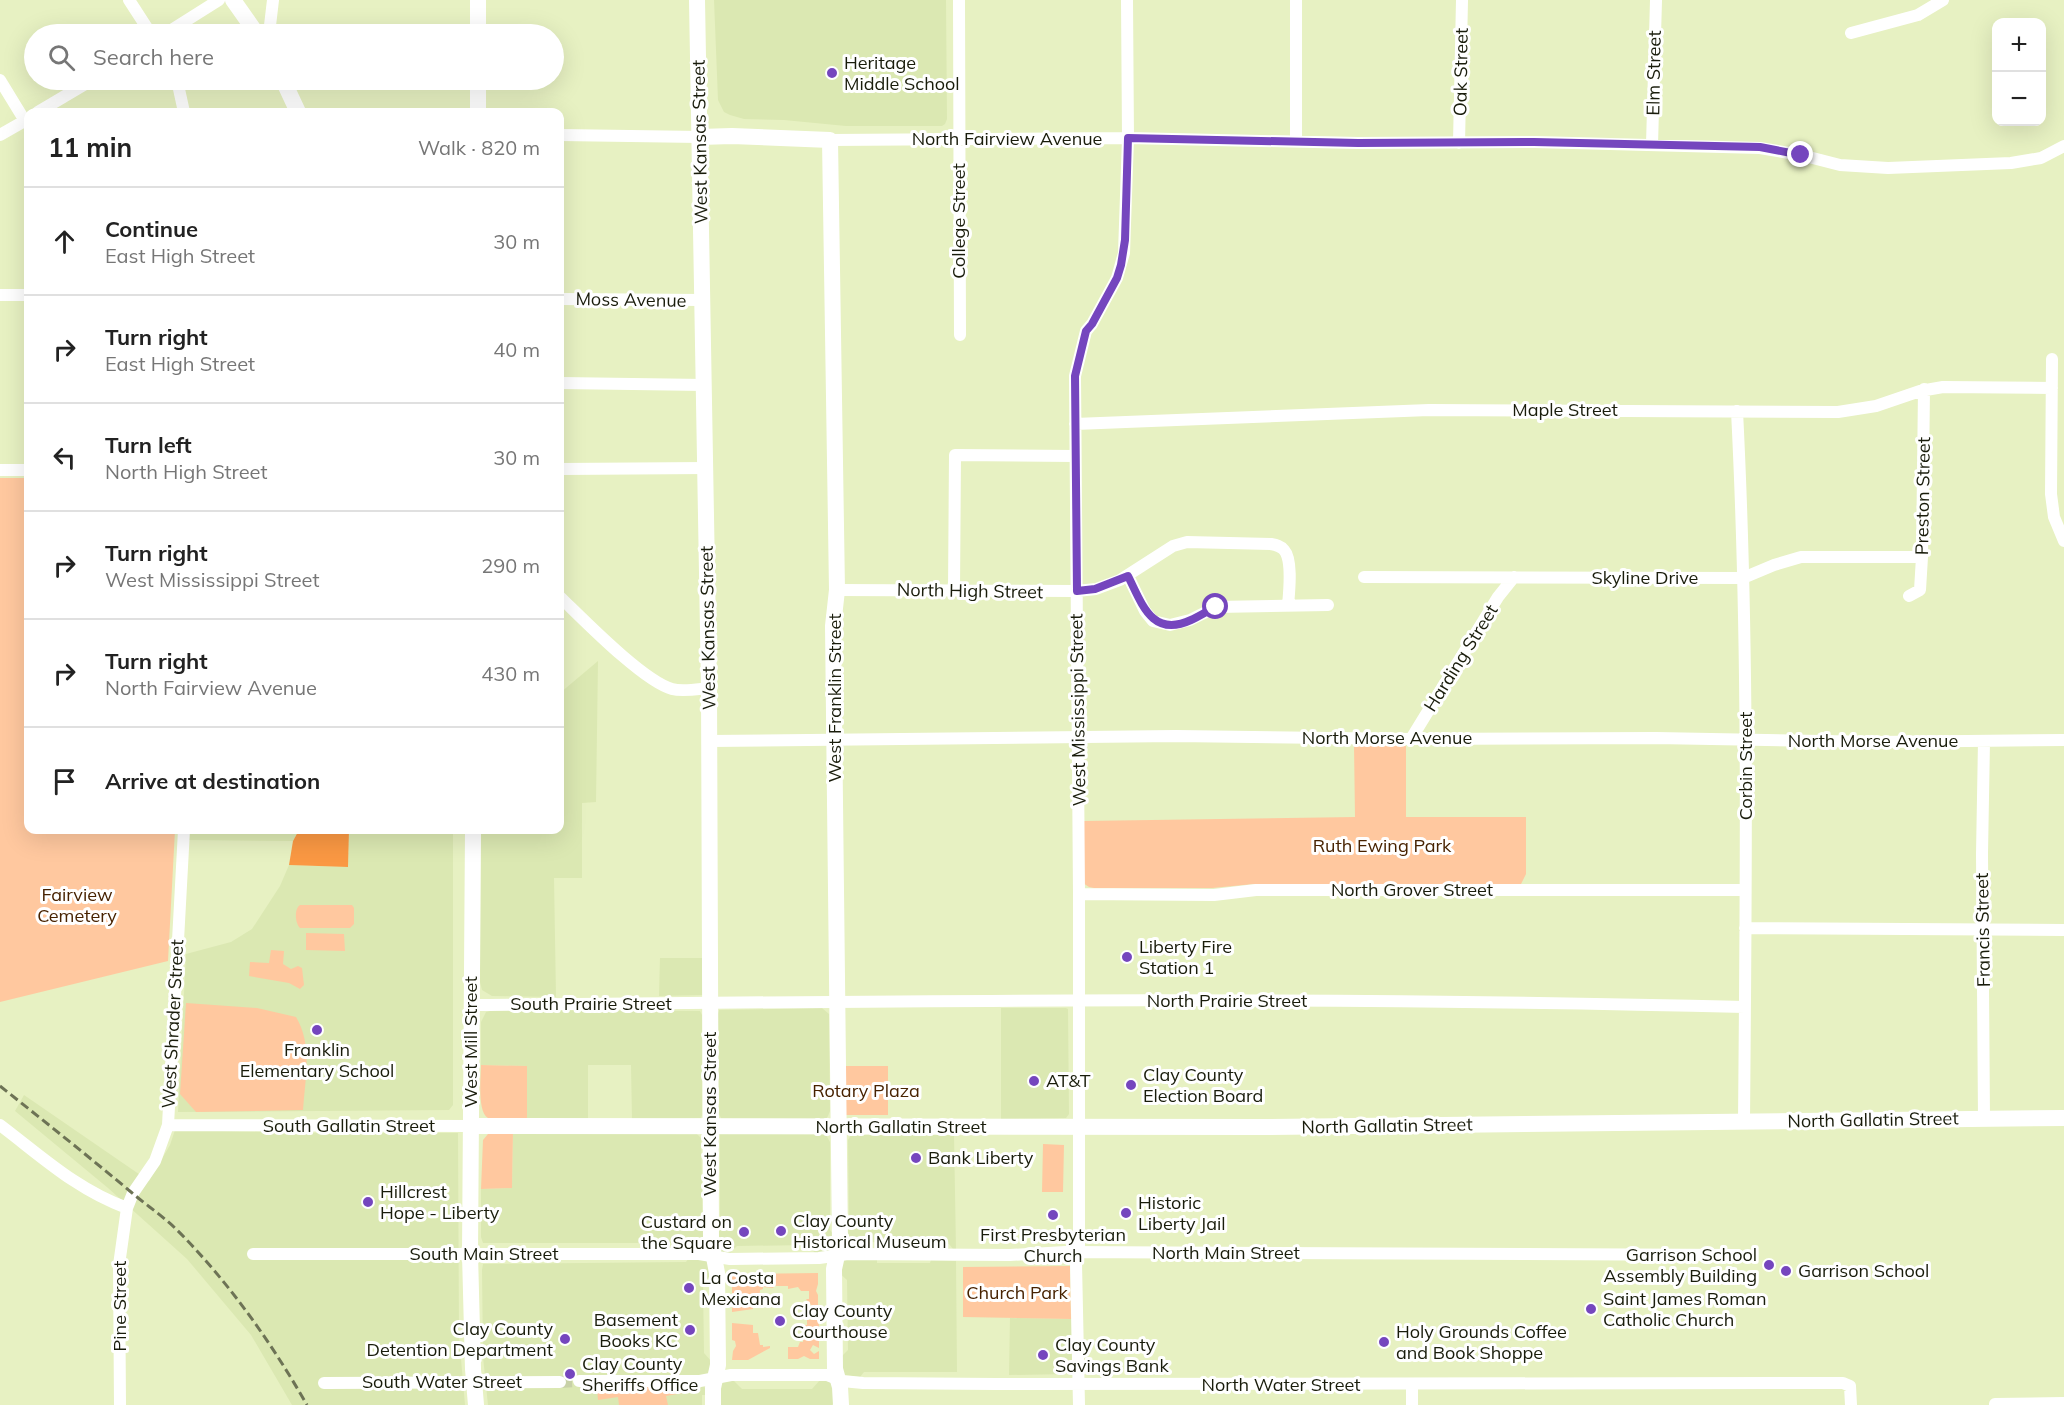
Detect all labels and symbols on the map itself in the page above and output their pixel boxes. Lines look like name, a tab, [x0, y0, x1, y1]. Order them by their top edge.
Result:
street label: Oak Street	[1448, 28, 1473, 116]
street label: Elm Street	[1641, 30, 1666, 116]
place label: Heritage Middle School	[844, 51, 960, 95]
street label: West Kansas Street	[687, 60, 712, 224]
marker: Heritage Middle School	[825, 66, 839, 80]
street label: North Fairview Avenue	[912, 127, 1102, 150]
route end	[1787, 141, 1813, 167]
street label: College Street	[947, 163, 970, 279]
street label: Moss Avenue	[575, 287, 687, 312]
street label: Maple Street	[1512, 398, 1618, 421]
street label: Preston Street	[1910, 437, 1935, 555]
street label: West Kansas Street	[695, 546, 720, 710]
street label: Skyline Drive	[1592, 566, 1698, 589]
street label: North High Street	[897, 578, 1043, 603]
route start	[1202, 593, 1228, 619]
street label: Harding Street	[1419, 600, 1503, 716]
street label: West Franklin Street	[823, 613, 846, 783]
street label: West Mississippi Street	[1064, 613, 1091, 807]
street label: Corbin Street	[1734, 712, 1757, 820]
street label: North Morse Avenue	[1302, 726, 1472, 749]
street label: North Morse Avenue	[1788, 729, 1958, 752]
park label: Ruth Ewing Park	[1313, 834, 1452, 857]
street label: Francis Street	[1970, 873, 1995, 987]
street label: North Grover Street	[1331, 878, 1493, 901]
park label: Fairview Cemetery	[37, 883, 117, 927]
place label: Liberty Fire Station 1	[1139, 935, 1232, 979]
street label: West Shrader Street	[157, 939, 188, 1109]
marker: Liberty Fire Station 1	[1120, 950, 1134, 964]
street label: West Mill Street	[459, 976, 482, 1108]
street label: North Prairie Street	[1147, 989, 1307, 1012]
street label: South Prairie Street	[510, 992, 672, 1015]
marker: Franklin Elementary School	[310, 1023, 324, 1037]
street label: West Kansas Street	[698, 1032, 721, 1196]
place label: Franklin Elementary School	[240, 1038, 394, 1082]
place label: Clay County Election Board	[1143, 1063, 1263, 1107]
place label: AT&T	[1046, 1069, 1091, 1092]
marker: AT&T	[1027, 1074, 1041, 1088]
marker: Clay County Election Board	[1124, 1078, 1138, 1092]
park label: Rotary Plaza	[812, 1079, 920, 1102]
street label: North Gallatin Street	[1787, 1107, 1959, 1132]
street label: North Gallatin Street	[1301, 1113, 1473, 1138]
street label: South Gallatin Street	[263, 1114, 435, 1137]
street label: North Gallatin Street	[815, 1115, 987, 1138]
place label: Bank Liberty	[928, 1146, 1034, 1169]
marker: Bank Liberty	[909, 1151, 923, 1165]
place label: Hillcrest Hope - Liberty	[380, 1180, 500, 1224]
place label: Historic Liberty Jail	[1138, 1191, 1226, 1235]
marker: Hillcrest Hope - Liberty	[361, 1195, 375, 1209]
marker: Historic Liberty Jail	[1119, 1206, 1133, 1220]
marker: First Presbyterian Church	[1046, 1208, 1060, 1222]
place label: Clay County Historical Museum	[793, 1209, 947, 1253]
place label: Custard on the Square	[641, 1210, 732, 1254]
place label: First Presbyterian Church	[980, 1223, 1126, 1267]
marker: Clay County Historical Museum	[774, 1224, 788, 1238]
marker: Custard on the Square	[737, 1225, 751, 1239]
street label: North Main Street	[1152, 1241, 1300, 1264]
street label: South Main Street	[410, 1242, 558, 1265]
place label: Garrison School Assembly Building	[1603, 1243, 1757, 1287]
marker: Garrison School Assembly Building	[1762, 1258, 1776, 1272]
place label: Garrison School	[1798, 1259, 1929, 1282]
street label: Pine Street	[108, 1261, 131, 1351]
marker: Garrison School	[1779, 1264, 1793, 1278]
place label: La Costa Mexicana	[701, 1266, 781, 1310]
marker: La Costa Mexicana	[682, 1281, 696, 1295]
park label: Church Park	[966, 1281, 1069, 1304]
place label: Saint James Roman Catholic Church	[1603, 1287, 1766, 1331]
place label: Clay County Courthouse	[792, 1299, 893, 1343]
marker: Saint James Roman Catholic Church	[1584, 1302, 1598, 1316]
place label: Basement Books KC	[594, 1308, 678, 1352]
marker: Clay County Courthouse	[773, 1314, 787, 1328]
place label: Clay County Detention Department	[367, 1317, 553, 1361]
place label: Holy Grounds Coffee and Book Shoppe	[1396, 1320, 1567, 1364]
marker: Basement Books KC	[683, 1323, 697, 1337]
marker: Clay County Detention Department	[558, 1332, 572, 1346]
place label: Clay County Savings Bank	[1055, 1333, 1169, 1377]
marker: Holy Grounds Coffee and Book Shoppe	[1377, 1335, 1391, 1349]
marker: Clay County Savings Bank	[1036, 1348, 1050, 1362]
place label: Clay County Sheriffs Office	[582, 1352, 698, 1396]
marker: Clay County Sheriffs Office	[563, 1367, 577, 1381]
street label: South Water Street	[362, 1370, 522, 1393]
street label: North Water Street	[1201, 1373, 1361, 1396]

